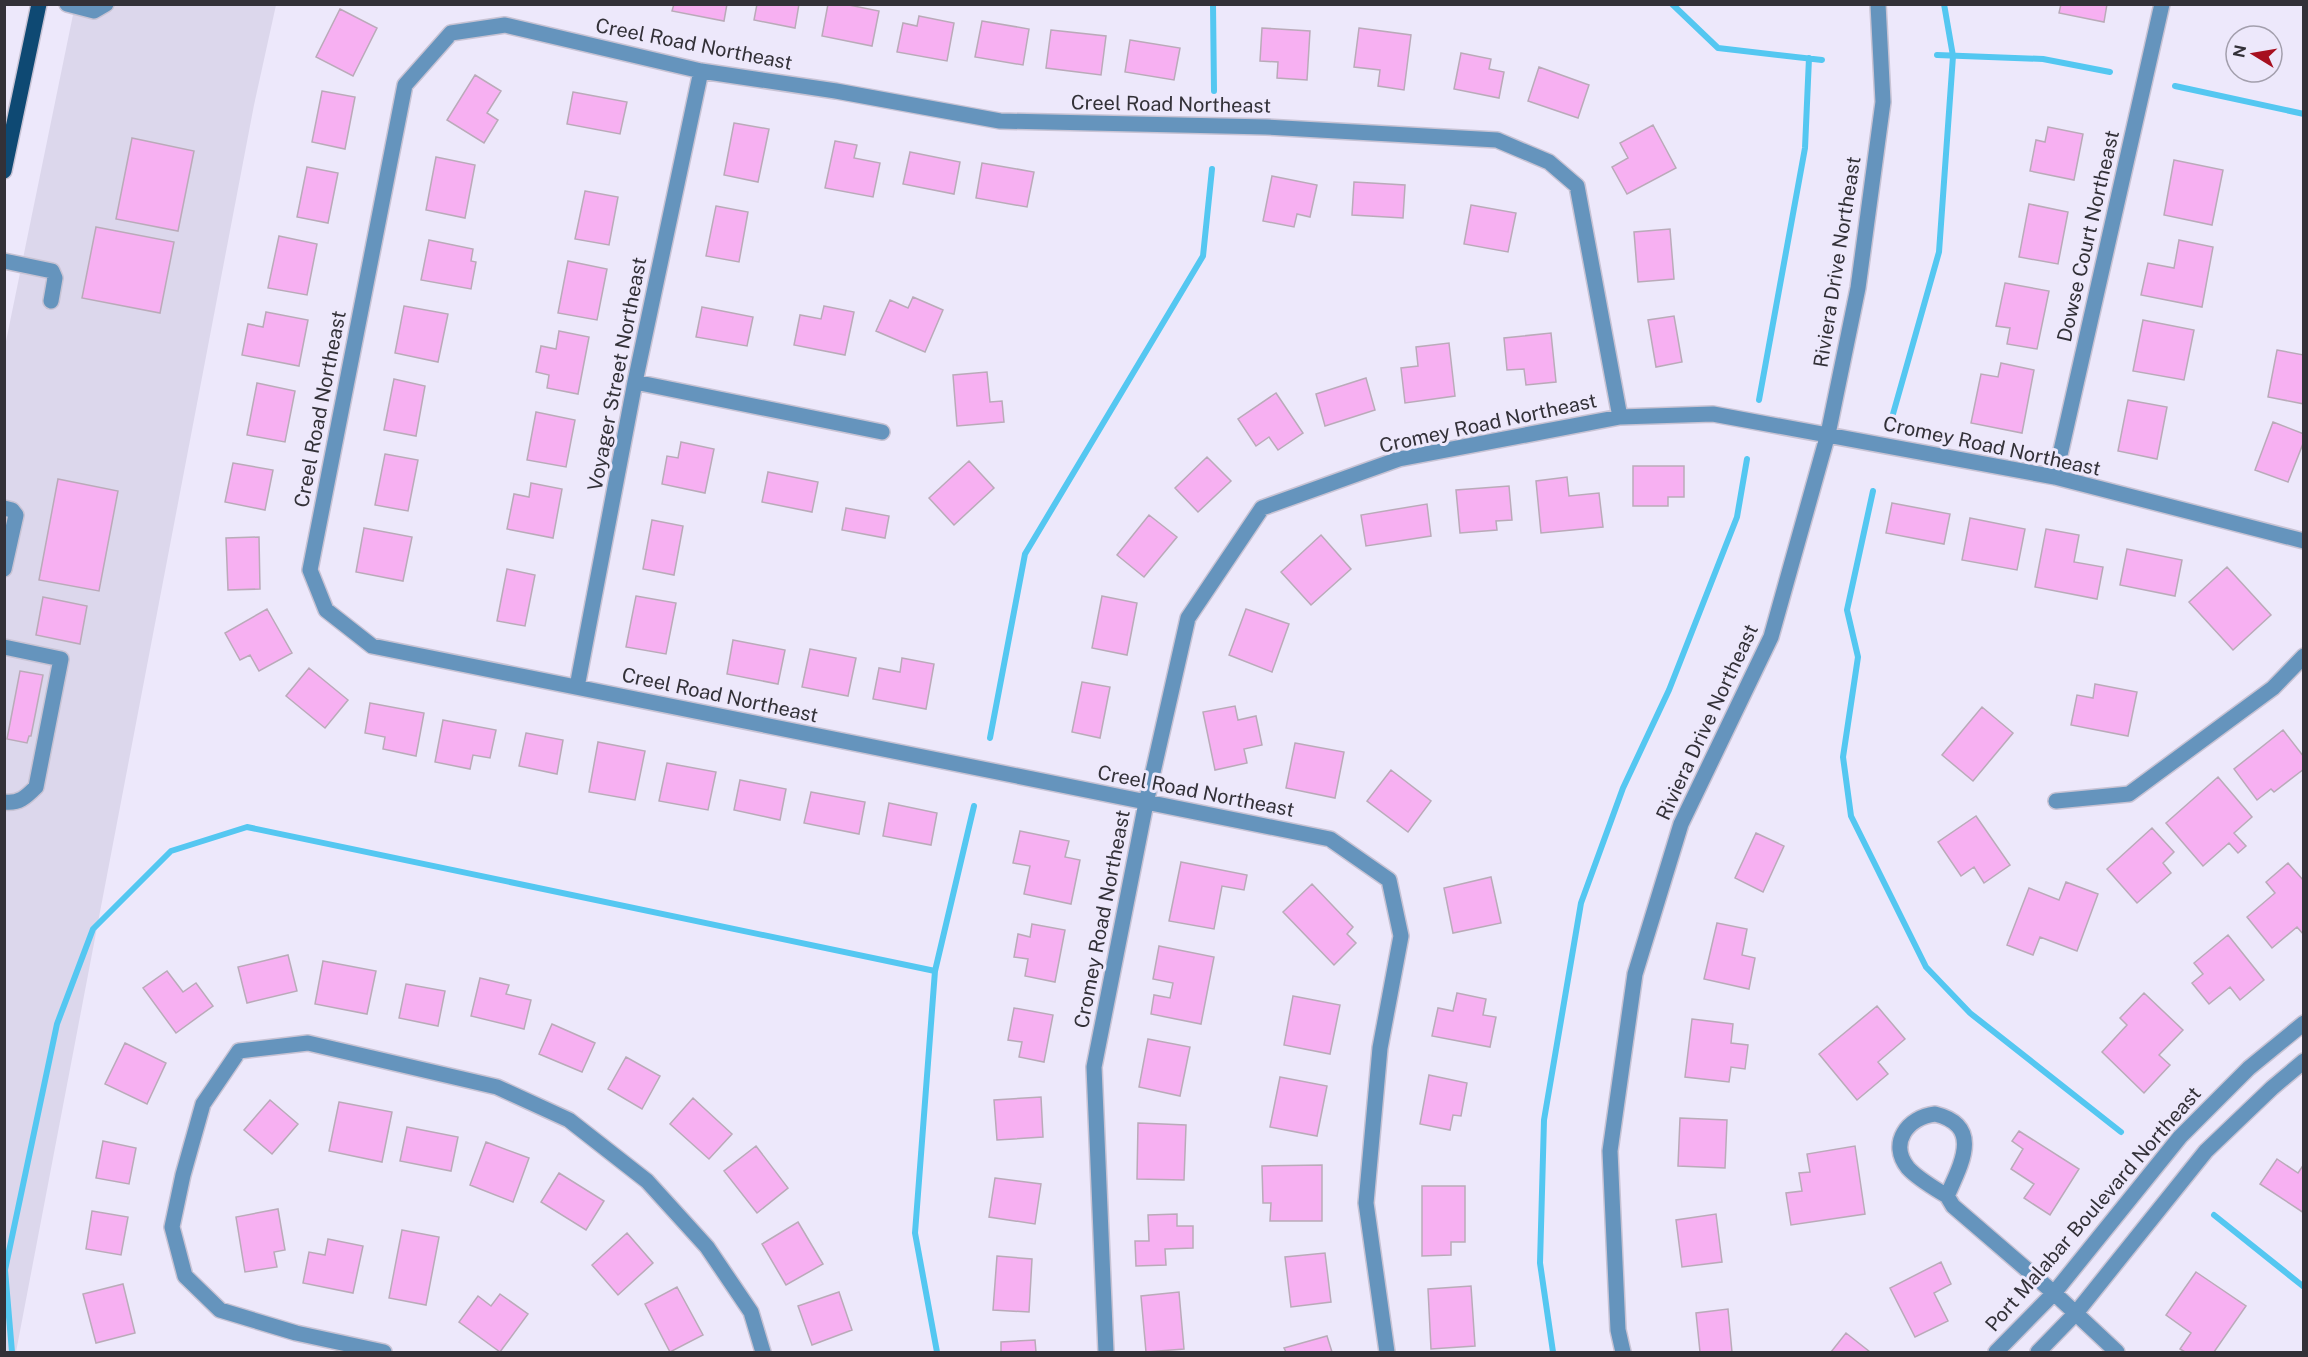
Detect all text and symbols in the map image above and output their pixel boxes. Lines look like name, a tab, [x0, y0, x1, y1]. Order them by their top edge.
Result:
street label: Creel Road Northeast	[593, 13, 795, 75]
north arrow	[2224, 24, 2284, 84]
text: N	[2229, 43, 2250, 59]
street label: Creel Road Northeast	[1071, 90, 1271, 118]
street label: Dowse Court Northeast	[2052, 128, 2124, 344]
street label: Riviera Drive Northeast	[1808, 155, 1866, 369]
street label: Voyager Street Northeast	[583, 255, 651, 493]
street label: Creel Road Northeast	[289, 308, 351, 510]
street label: Cromey Road Northeast	[1377, 388, 1599, 458]
street label: Cromey Road Northeast	[1881, 411, 2103, 481]
street label: Riviera Drive Northeast	[1651, 620, 1763, 824]
street label: Creel Road Northeast	[620, 662, 820, 728]
street label: Creel Road Northeast	[1095, 760, 1297, 822]
street label: Cromey Road Northeast	[1069, 808, 1135, 1030]
street label: Port Malabar Boulevard Northeast	[1980, 1082, 2206, 1336]

